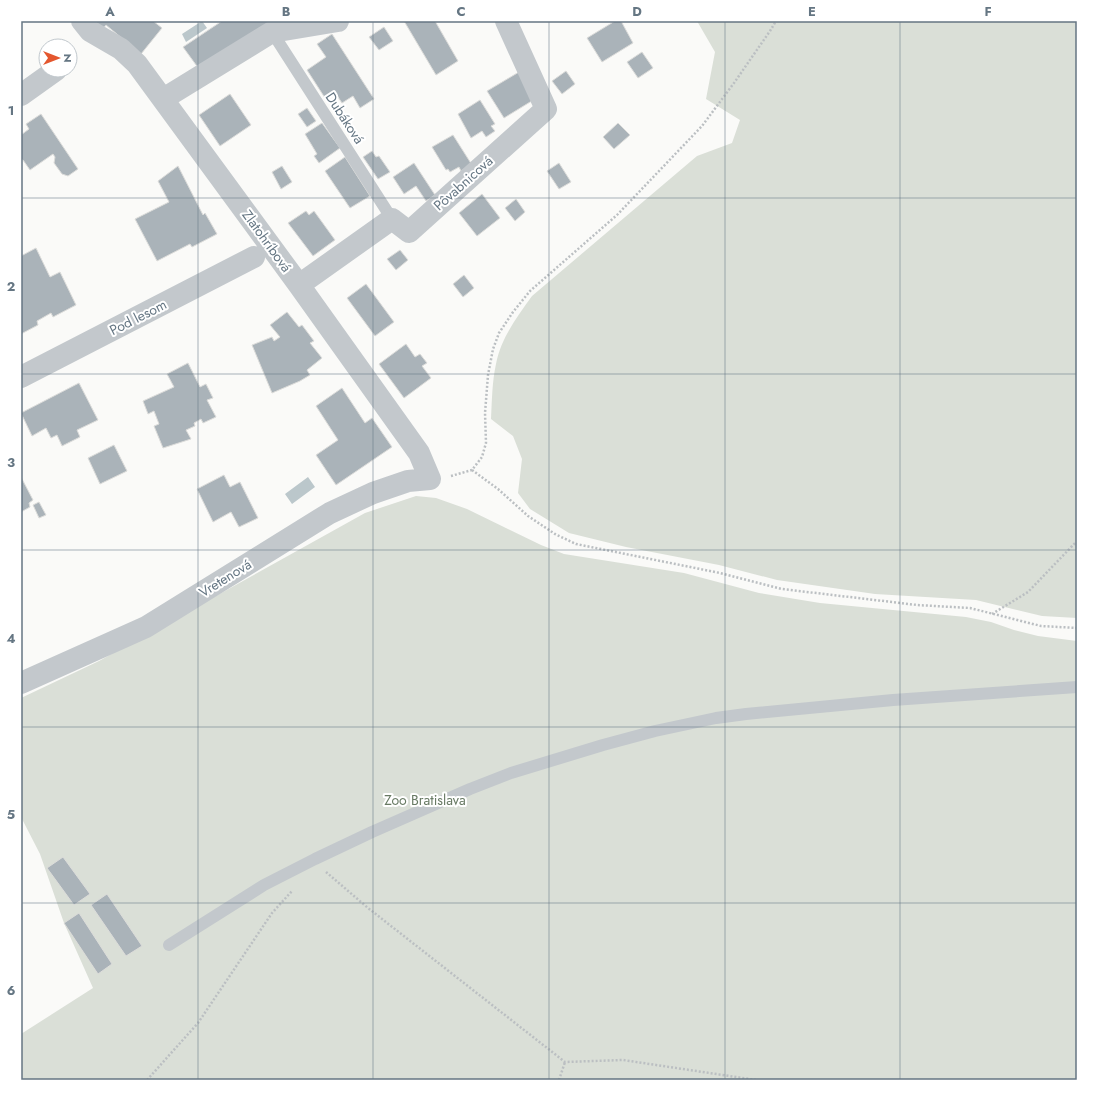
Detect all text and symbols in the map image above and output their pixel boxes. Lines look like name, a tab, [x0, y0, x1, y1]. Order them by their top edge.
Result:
text: A	[104, 2, 115, 21]
text: B	[282, 2, 291, 21]
text: C	[456, 2, 466, 21]
text: D	[632, 2, 642, 21]
text: E	[808, 2, 816, 21]
text: F	[984, 2, 992, 21]
north arrow	[38, 38, 78, 78]
text: N	[60, 54, 76, 62]
street label: Dubáková	[321, 88, 369, 148]
text: 1	[8, 101, 14, 120]
street label: Pôvabnicová	[429, 151, 497, 215]
street label: Zlatohríbová	[238, 206, 296, 276]
text: 2	[7, 277, 15, 296]
street label: Pod lesom	[106, 294, 170, 340]
text: 3	[7, 453, 15, 472]
street label: Vretenová	[195, 554, 255, 602]
text: 4	[6, 629, 16, 648]
park label: Zoo Bratislava	[384, 790, 466, 810]
text: 5	[7, 805, 15, 824]
text: 6	[7, 981, 16, 1000]

